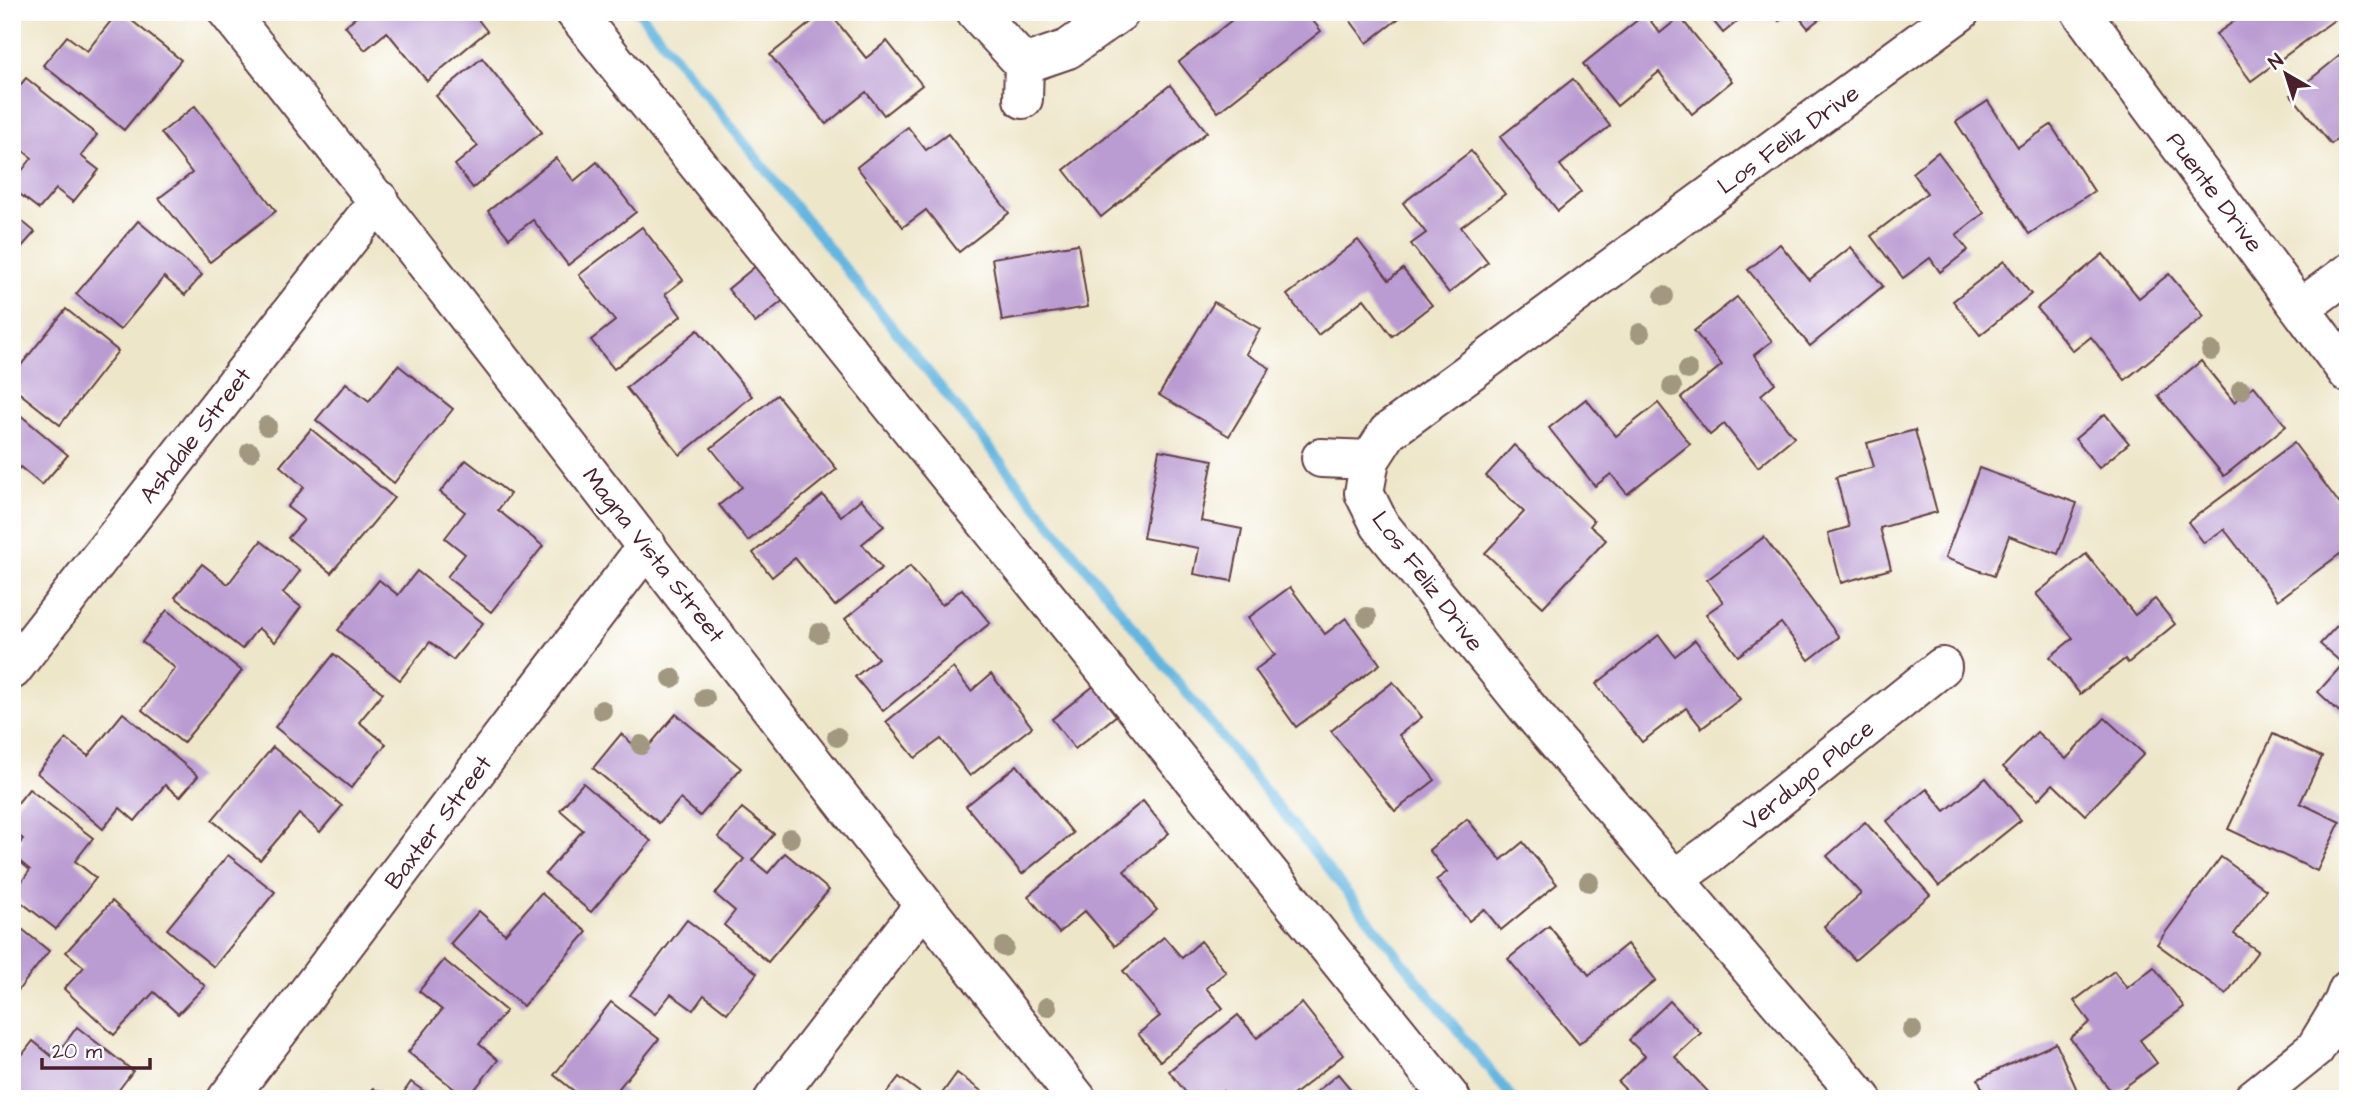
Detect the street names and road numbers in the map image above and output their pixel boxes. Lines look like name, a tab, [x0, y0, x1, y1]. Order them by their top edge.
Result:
street label: Los Feliz Drive	[1711, 77, 1867, 203]
street label: Puente Drive	[2158, 125, 2271, 260]
street label: Ashdale Street	[132, 360, 260, 511]
street label: Magna Vista Street	[573, 461, 733, 651]
street label: Los Feliz Drive	[1363, 504, 1491, 659]
street label: Verdugo Place	[1735, 712, 1882, 840]
street label: Baxter Street	[377, 748, 501, 897]

